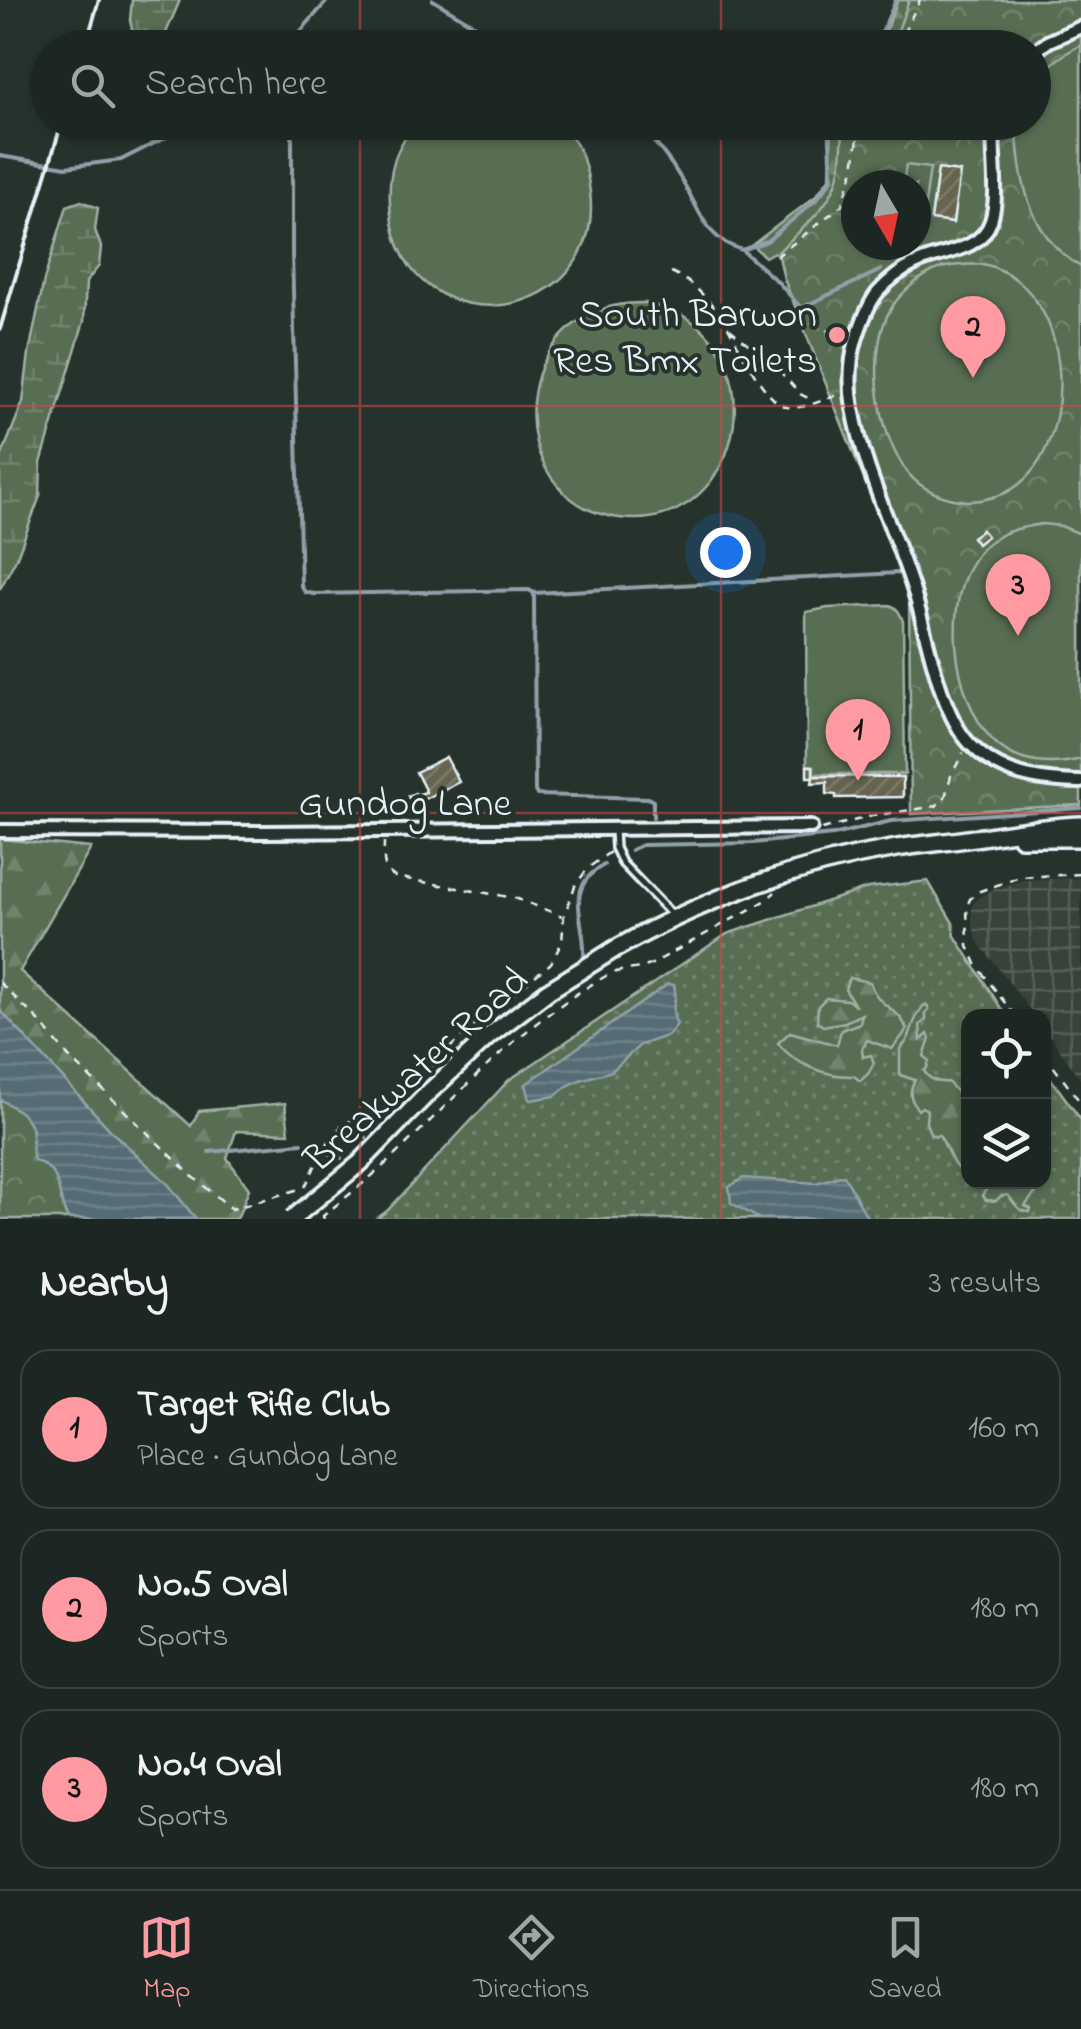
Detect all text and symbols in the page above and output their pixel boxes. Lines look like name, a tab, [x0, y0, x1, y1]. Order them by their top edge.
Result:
search box	[30, 30, 1051, 140]
text: Search here	[145, 57, 327, 113]
icon: search	[65, 58, 120, 113]
north arrow	[841, 170, 931, 260]
place label: South Barwon Res Bmx Toilets	[553, 287, 817, 392]
pin: 2	[940, 296, 1006, 378]
marker: South Barwon Res Bmx Toilets	[826, 324, 848, 346]
your location	[700, 527, 751, 578]
pin: 3	[986, 554, 1050, 636]
pin: 1	[826, 698, 890, 781]
street label: Gundog Lane	[299, 776, 512, 835]
street label: Breakwater Road	[292, 954, 544, 1189]
map controls	[961, 1009, 1051, 1189]
button: locate	[961, 1009, 1051, 1099]
button: layers	[961, 1099, 1051, 1189]
text: Nearby	[40, 1254, 168, 1315]
text: 3 results	[929, 1261, 1041, 1308]
text: Target Rifle Club	[137, 1378, 390, 1434]
text: 1	[69, 1406, 80, 1453]
text: 160 m	[968, 1406, 1039, 1453]
text: Place · Gundog Lane	[137, 1434, 398, 1481]
text: No.5 Oval	[137, 1558, 288, 1614]
text: 2	[67, 1586, 82, 1633]
text: 180 m	[970, 1586, 1039, 1633]
text: Sports	[137, 1614, 229, 1661]
text: No.4 Oval	[137, 1738, 282, 1794]
text: 3	[68, 1766, 81, 1813]
text: 180 m	[970, 1766, 1039, 1813]
text: Sports	[137, 1794, 229, 1841]
tab: Map	[139, 1910, 194, 2011]
tab: Directions	[473, 1910, 590, 2011]
tab: Saved	[869, 1910, 942, 2011]

